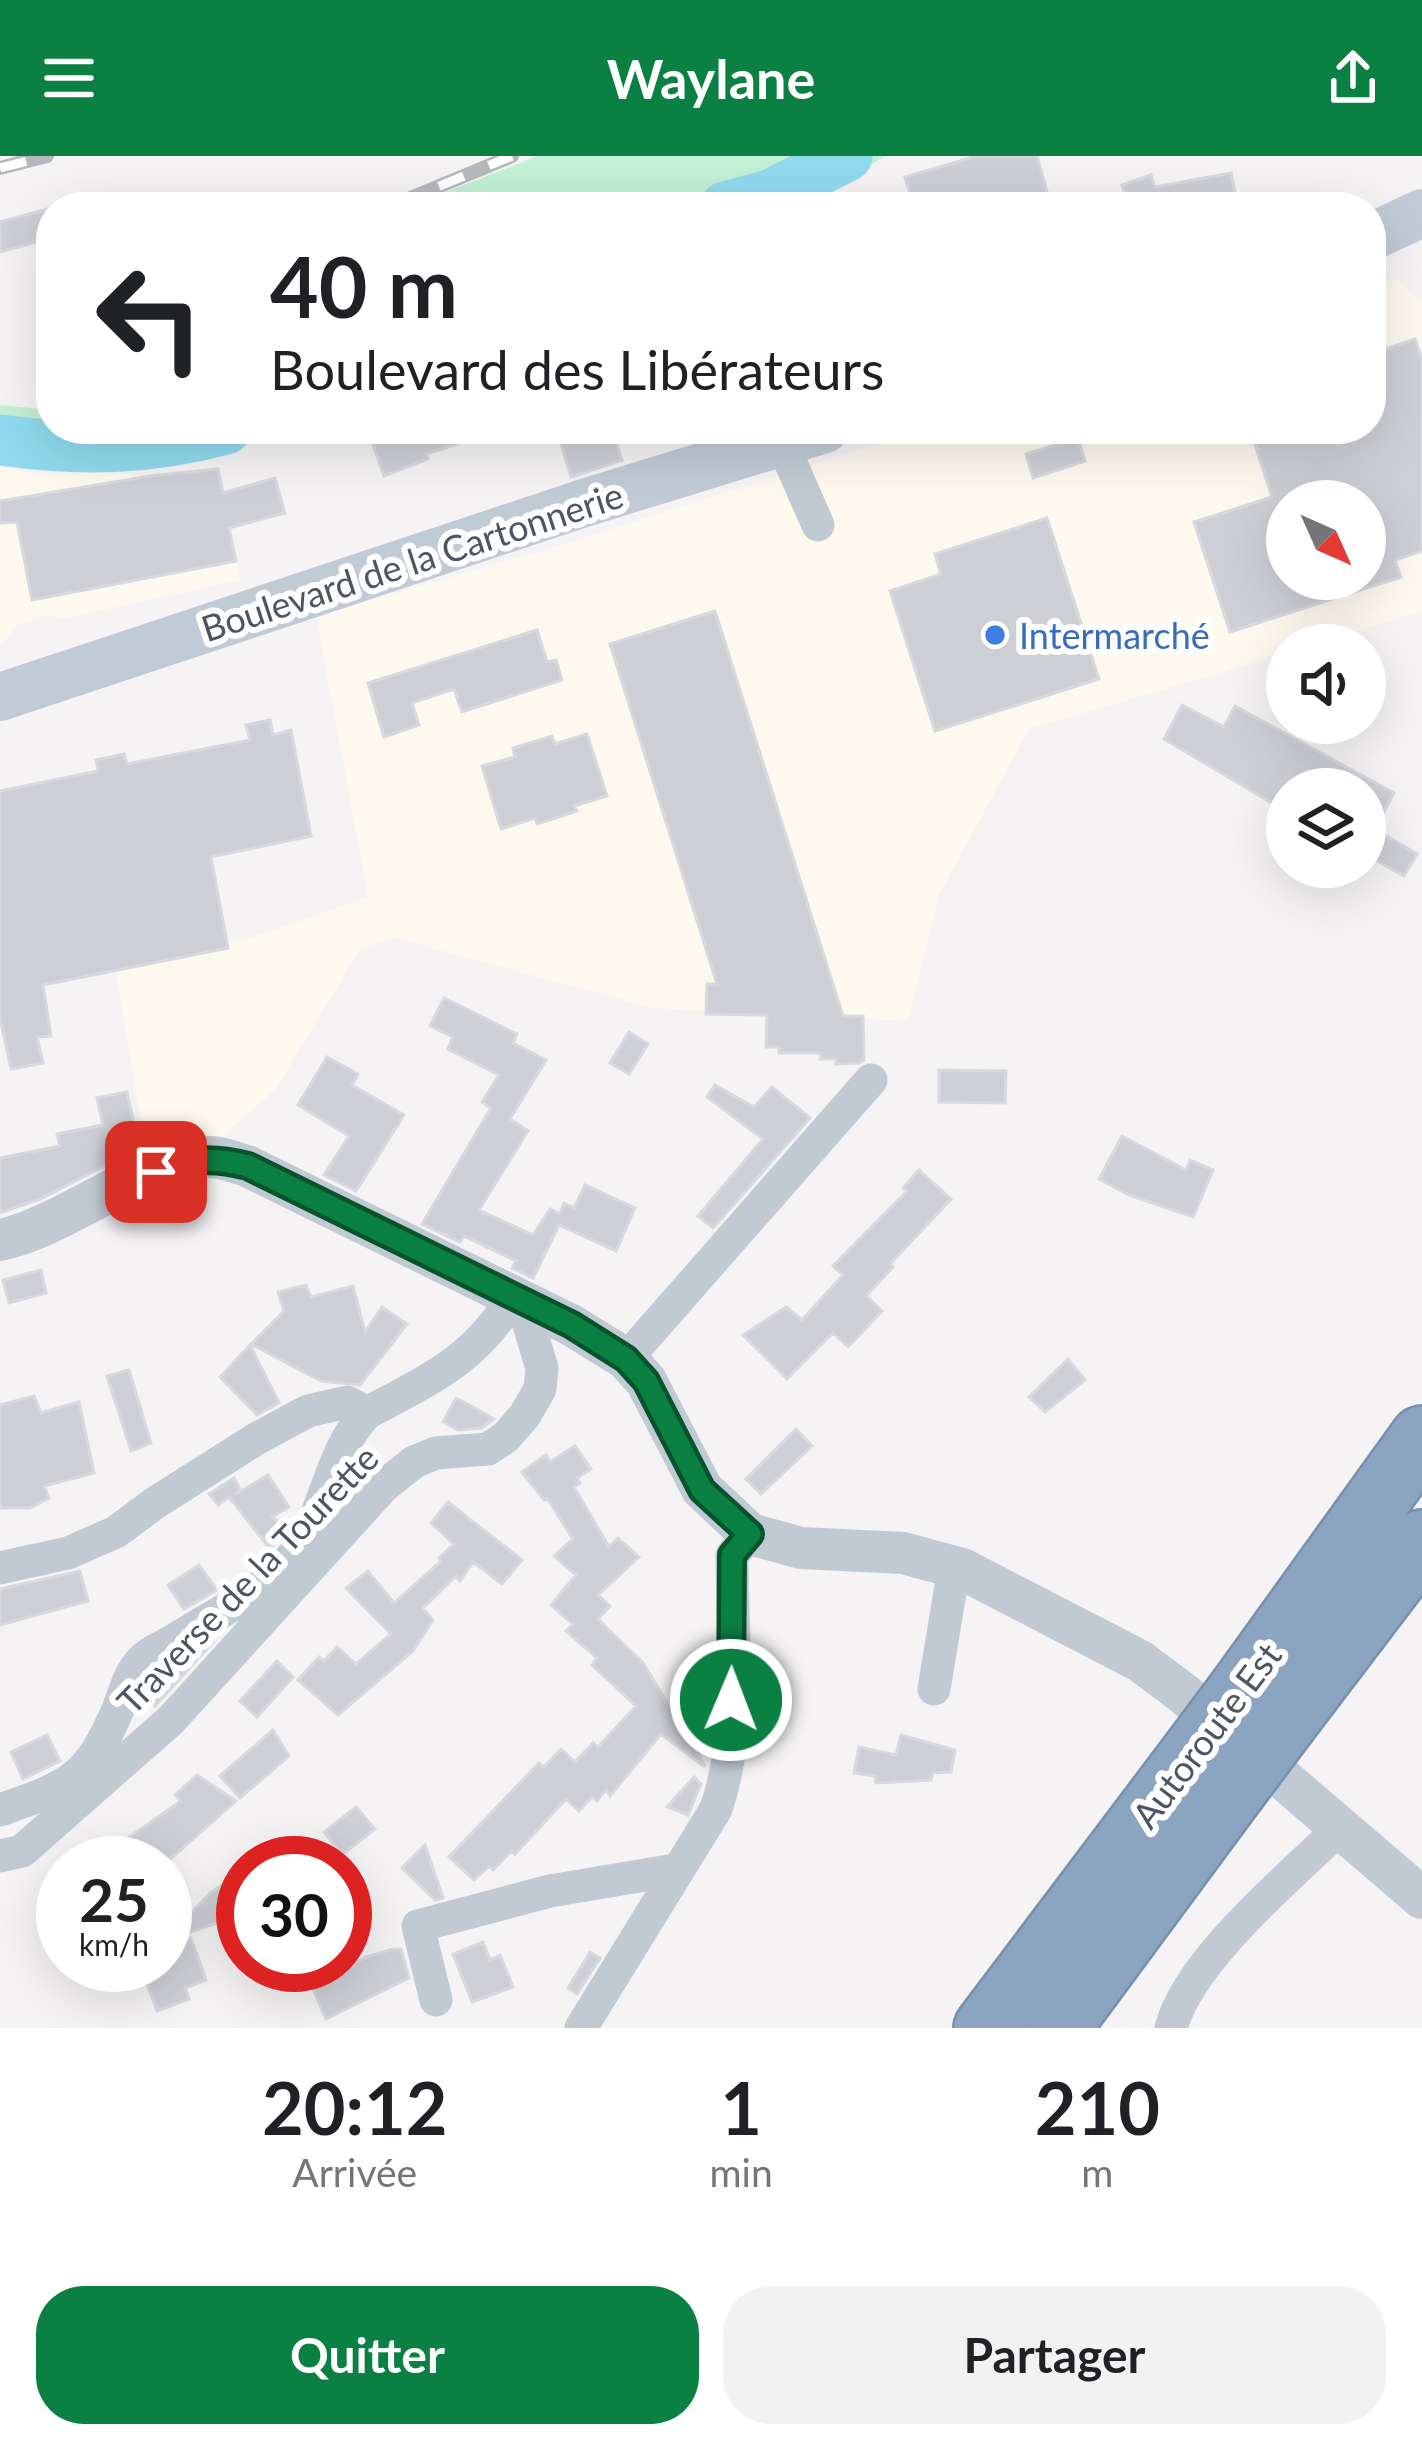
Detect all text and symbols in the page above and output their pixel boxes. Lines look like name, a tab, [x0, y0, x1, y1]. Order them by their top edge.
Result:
icon: menu	[36, 45, 102, 111]
icon: share	[1320, 45, 1386, 111]
text: Waylane	[607, 46, 815, 111]
text: 40 m	[270, 235, 458, 336]
icon: left	[72, 240, 228, 396]
text: Boulevard des Libérateurs	[270, 337, 885, 402]
street label: Boulevard de la Cartonnerie	[196, 472, 628, 650]
north arrow	[1266, 480, 1386, 600]
map controls	[1266, 480, 1386, 888]
place label: Intermarché	[1019, 613, 1210, 657]
marker: Intermarché	[982, 622, 1008, 648]
button: sound	[1266, 624, 1386, 744]
button: layers	[1266, 768, 1386, 888]
pin	[105, 1121, 207, 1223]
icon: arrive	[123, 1139, 189, 1205]
street label: Traverse de la Tourette	[107, 1435, 387, 1723]
street label: Autoroute Est	[1122, 1634, 1290, 1836]
position arrow	[668, 1637, 794, 1763]
speed limit sign: 30	[216, 1836, 372, 1992]
text: 25	[79, 1863, 149, 1935]
text: km/h	[79, 1926, 149, 1962]
text: 20:12	[262, 2064, 448, 2150]
text: 1	[720, 2064, 762, 2150]
text: 210	[1035, 2064, 1160, 2150]
text: Arrivée	[292, 2149, 417, 2195]
text: min	[710, 2149, 773, 2195]
text: m	[1081, 2149, 1113, 2195]
button: Quitter	[36, 2286, 699, 2424]
button: Partager	[723, 2286, 1386, 2424]

